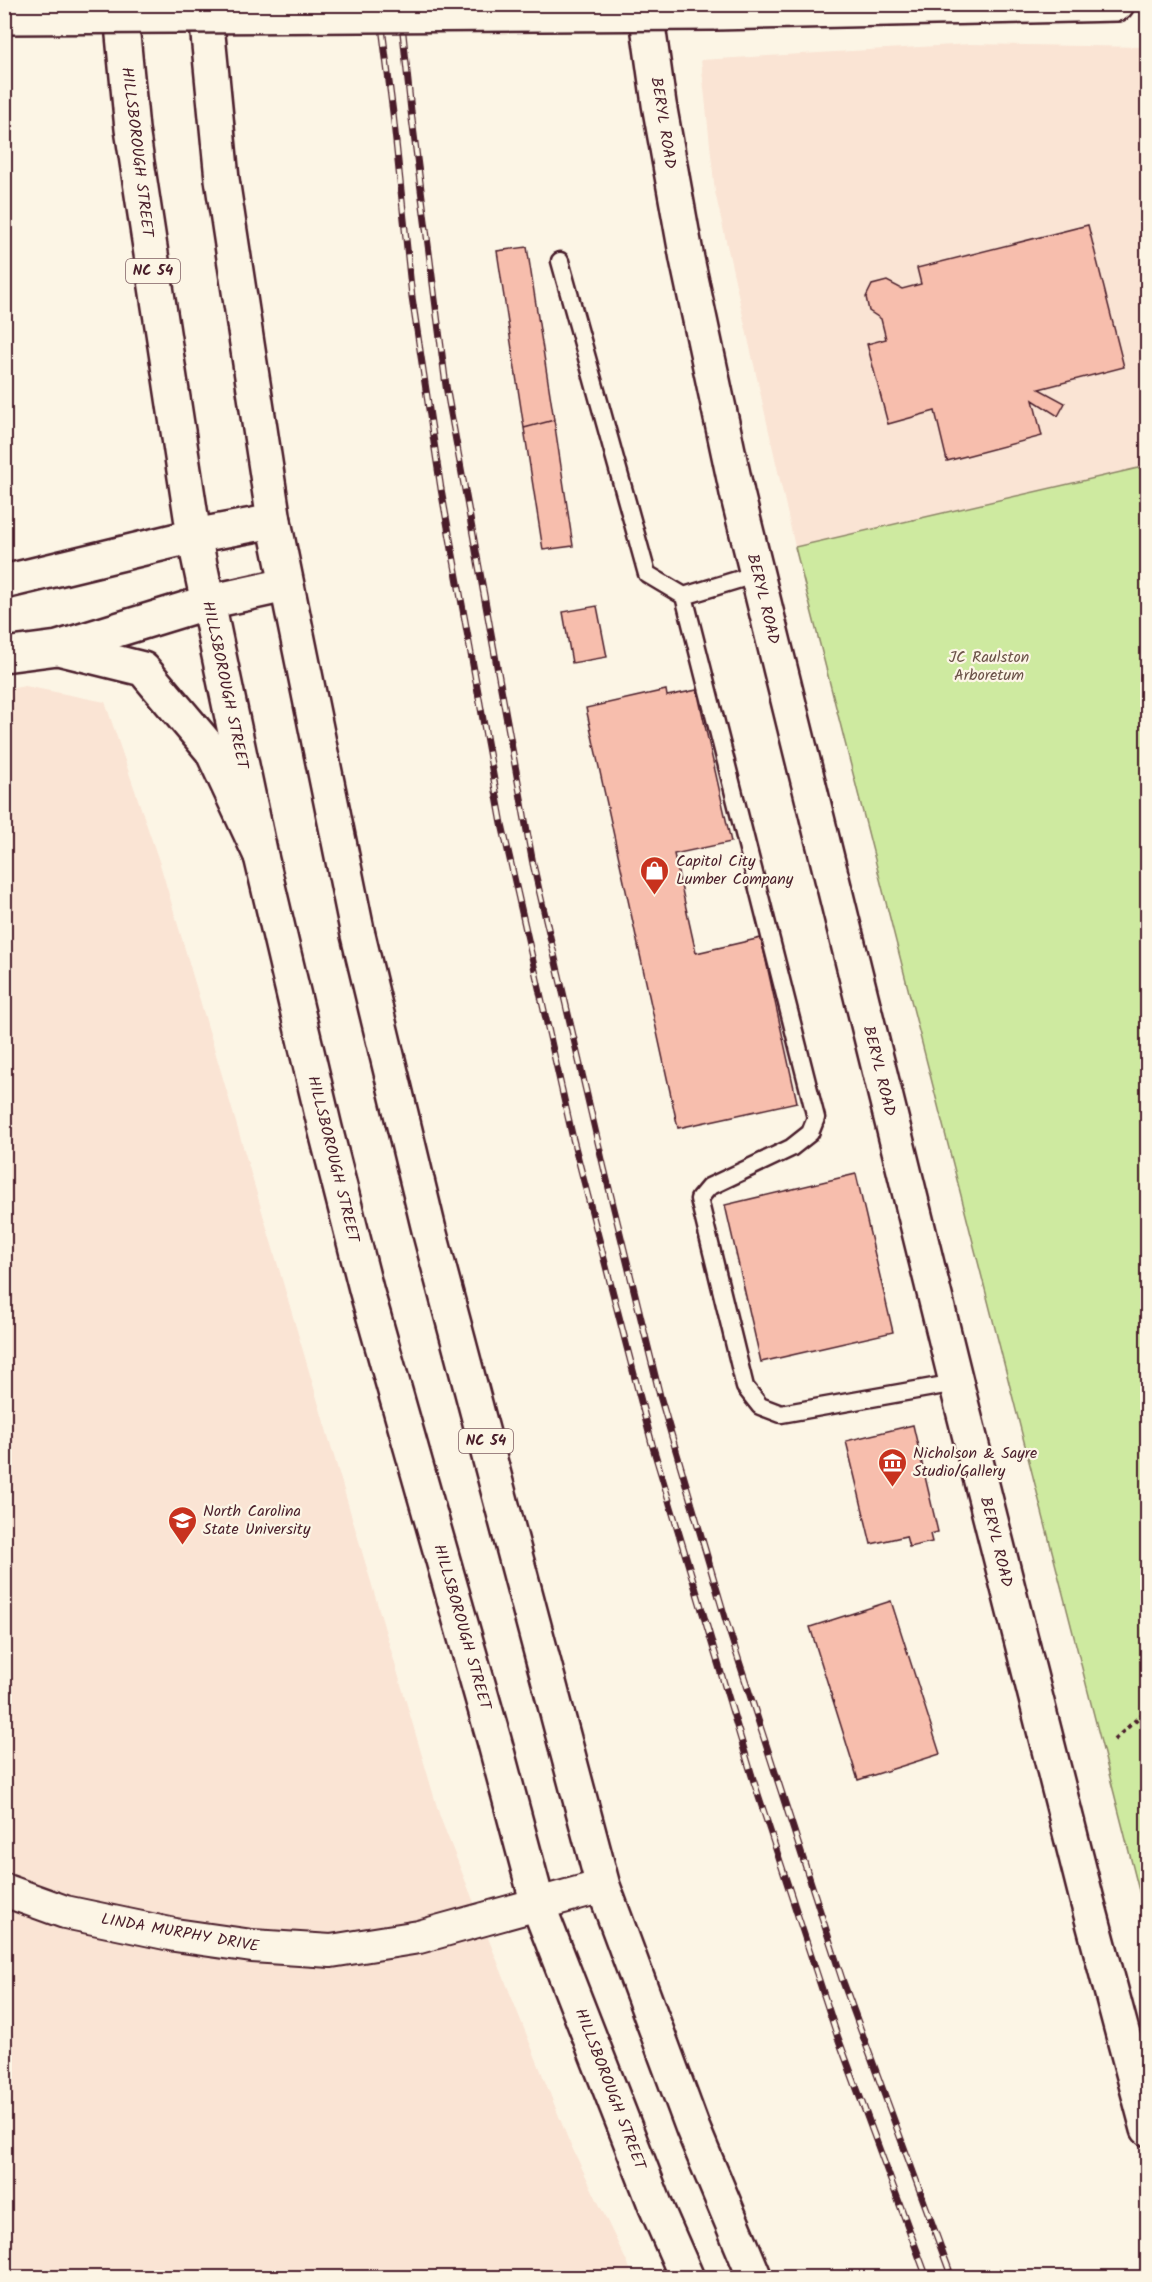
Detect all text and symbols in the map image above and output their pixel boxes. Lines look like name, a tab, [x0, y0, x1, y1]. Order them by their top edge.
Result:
street label: HILLSBOROUGH STREET	[114, 66, 160, 240]
street label: BERYL ROAD	[643, 75, 683, 171]
road number: NC 54	[126, 259, 180, 283]
street label: BERYL ROAD	[740, 551, 786, 647]
street label: HILLSBOROUGH STREET	[195, 599, 255, 773]
park label: JC Raulston Arboretum	[949, 645, 1029, 688]
place label: Capitol City Lumber Company	[676, 849, 794, 892]
shop icon: Capitol City Lumber Company	[639, 854, 671, 896]
street label: BERYL ROAD	[856, 1023, 902, 1119]
street label: HILLSBOROUGH STREET	[300, 1073, 366, 1246]
road number: NC 54	[459, 1429, 513, 1453]
place label: Nicholson & Sayre Studio/Gallery	[913, 1441, 1037, 1484]
museum icon: Nicholson & Sayre Studio/Gallery	[876, 1446, 908, 1488]
street label: BERYL ROAD	[973, 1494, 1019, 1590]
place label: North Carolina State University	[203, 1499, 311, 1542]
school or university icon: North Carolina State University	[166, 1504, 198, 1546]
street label: HILLSBOROUGH STREET	[426, 1541, 498, 1714]
street label: LINDA MURPHY DRIVE	[99, 1907, 262, 1959]
street label: HILLSBOROUGH STREET	[568, 2005, 653, 2175]

